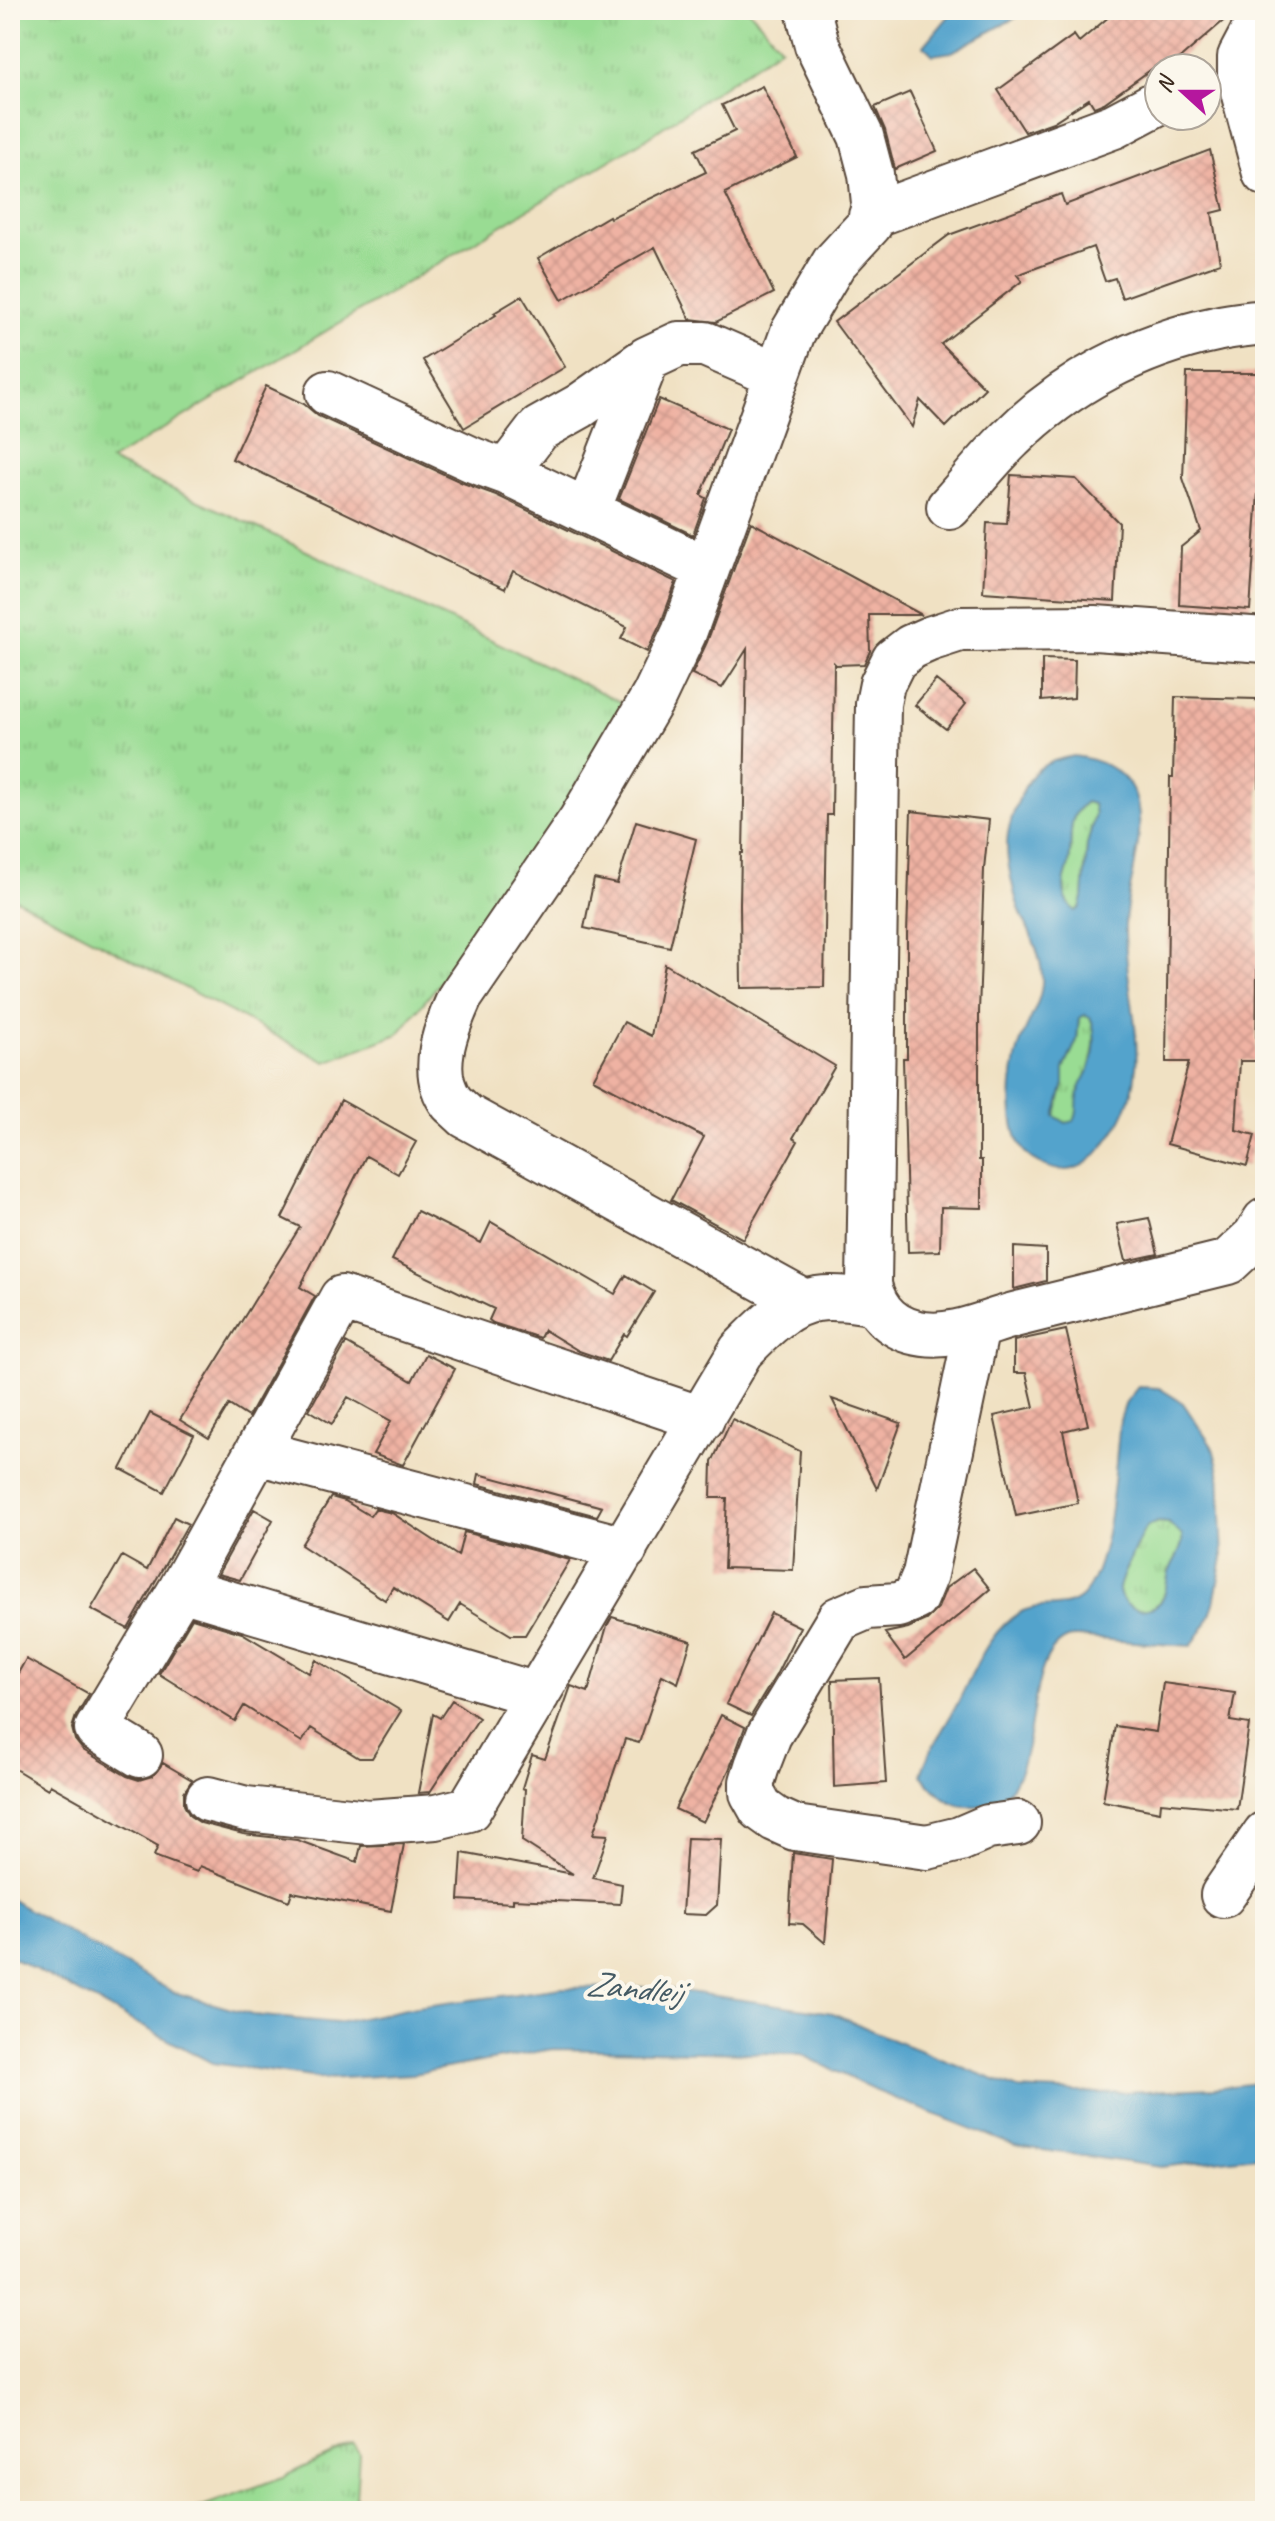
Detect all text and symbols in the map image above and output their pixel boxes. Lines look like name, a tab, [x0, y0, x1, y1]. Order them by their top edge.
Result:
north arrow	[1143, 52, 1223, 132]
text: N	[1150, 71, 1182, 97]
water label: Zandleij	[584, 1960, 692, 2015]

